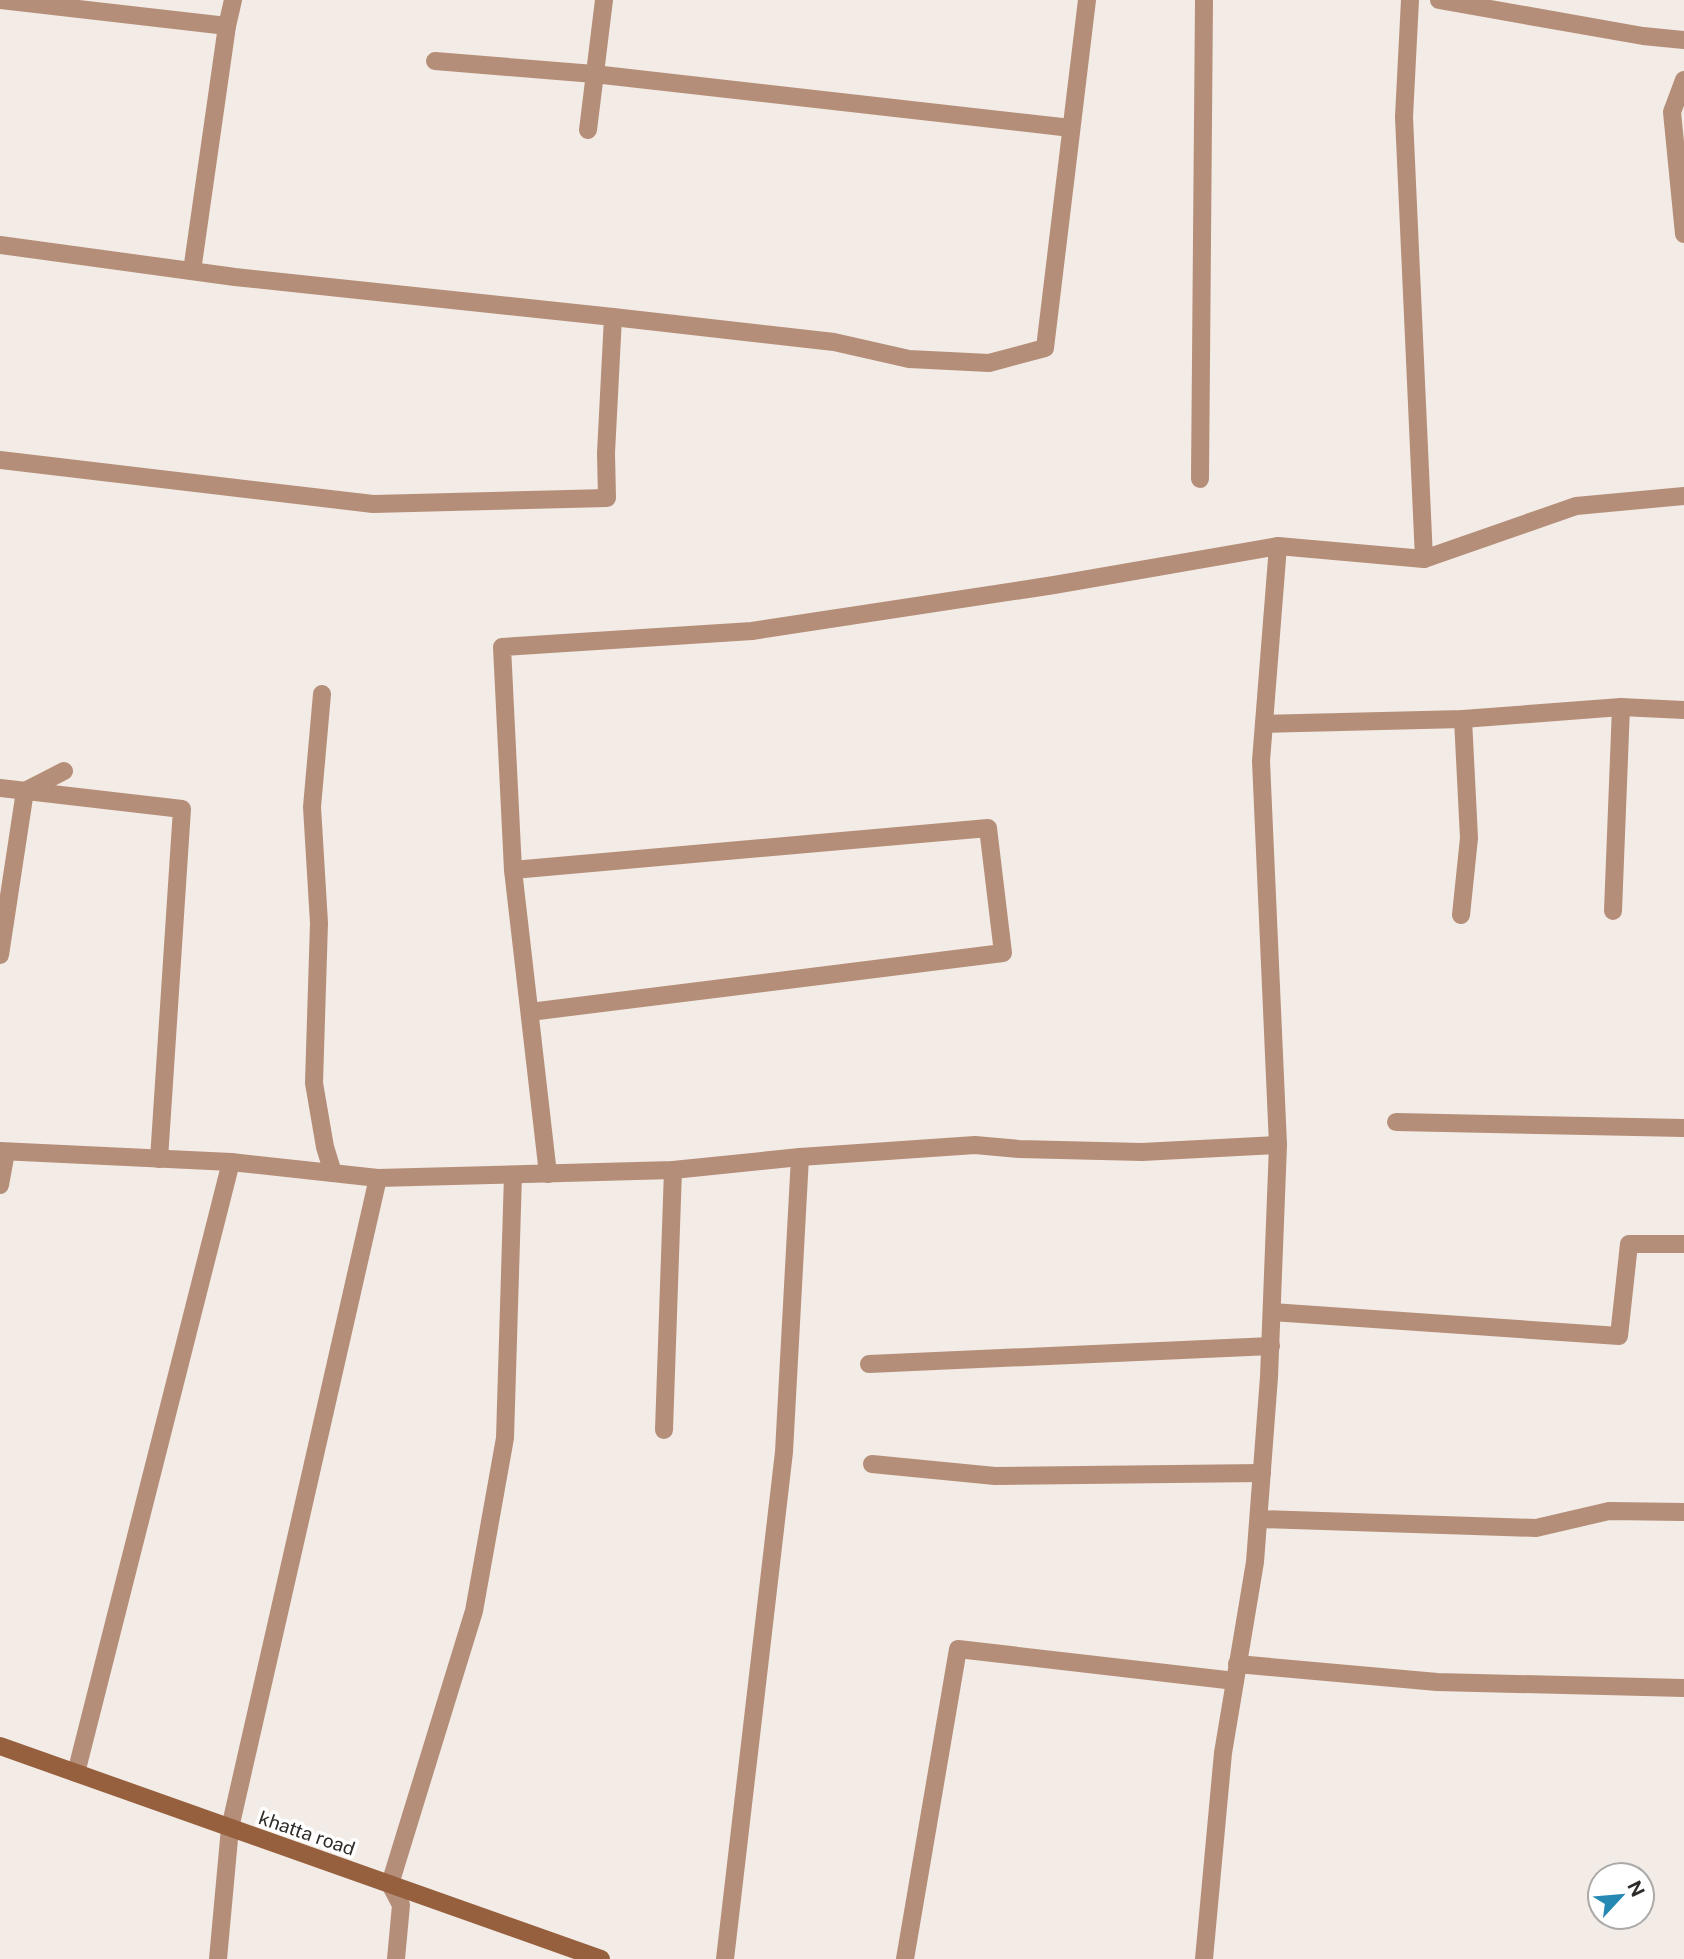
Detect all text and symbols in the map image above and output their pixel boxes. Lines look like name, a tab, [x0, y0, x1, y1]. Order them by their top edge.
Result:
street label: khatta road	[256, 1806, 358, 1860]
north arrow	[1586, 1861, 1656, 1931]
text: N	[1623, 1877, 1649, 1900]

